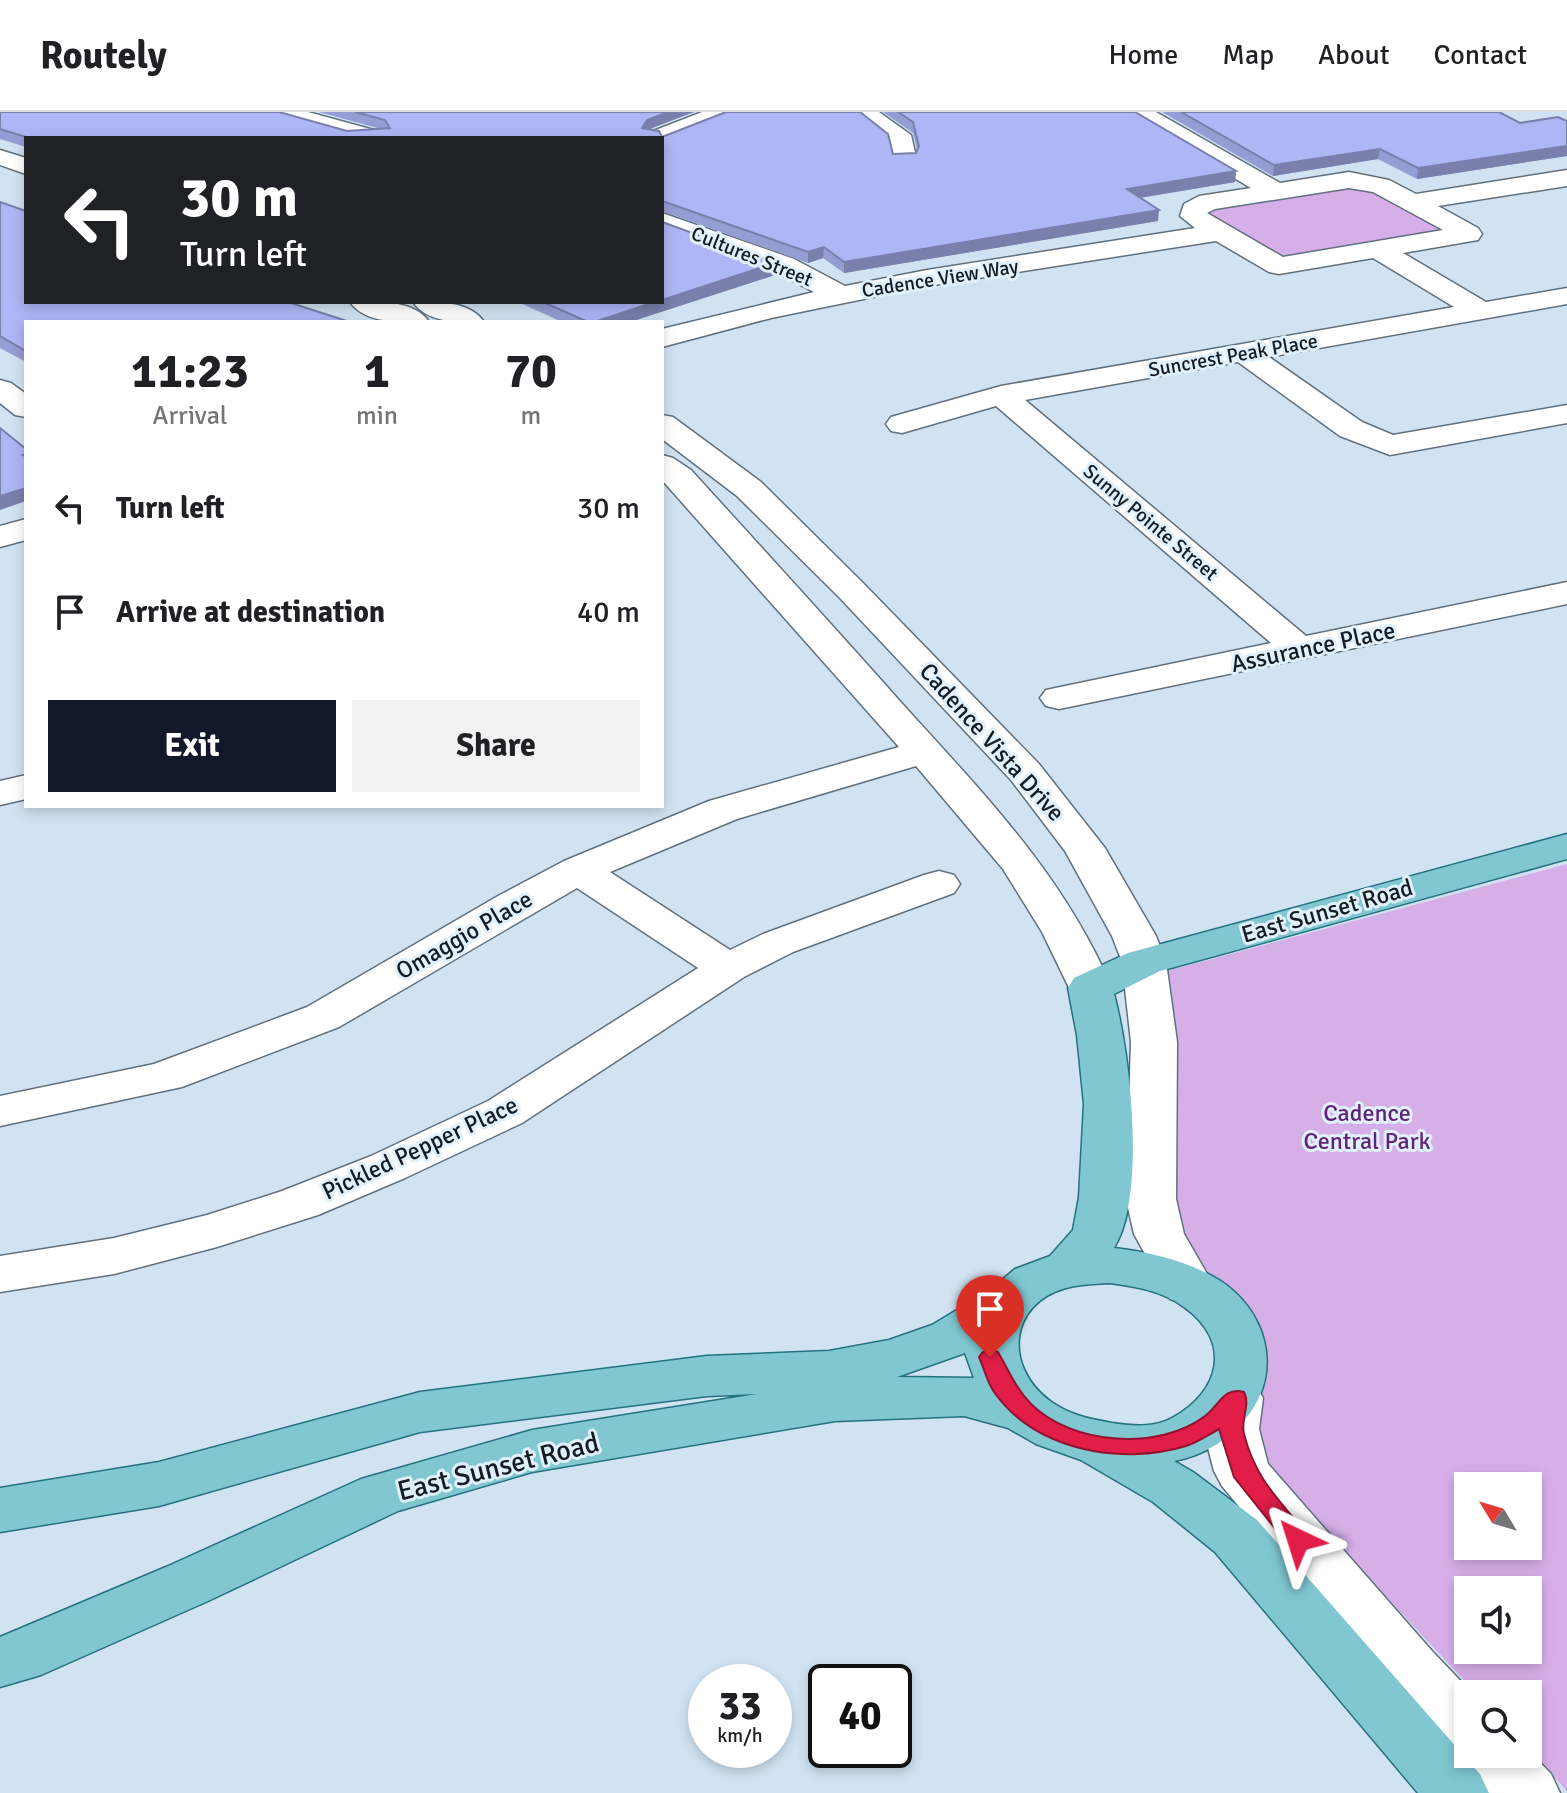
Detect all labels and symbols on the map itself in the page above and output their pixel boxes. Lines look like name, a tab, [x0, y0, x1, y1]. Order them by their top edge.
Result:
street label: Cultures Street	[687, 221, 816, 292]
street label: Cadence View Way	[860, 254, 1021, 303]
street label: Suncrest Peak Place	[1146, 328, 1320, 383]
street label: Sunny Pointe Street	[1078, 459, 1223, 586]
street label: Assurance Place	[1228, 615, 1398, 679]
street label: Cadence Vista Drive	[913, 657, 1071, 827]
street label: East Sunset Road	[1238, 872, 1416, 950]
street label: Omaggio Place	[390, 884, 538, 986]
street label: Pickled Pepper Place	[317, 1090, 523, 1206]
park label: Cadence Central Park	[1303, 1098, 1431, 1156]
pin	[956, 1275, 1024, 1357]
street label: East Sunset Road	[394, 1426, 602, 1508]
north arrow	[1454, 1472, 1542, 1560]
position arrow	[1256, 1498, 1340, 1582]
speed limit sign: 40	[808, 1664, 912, 1768]

